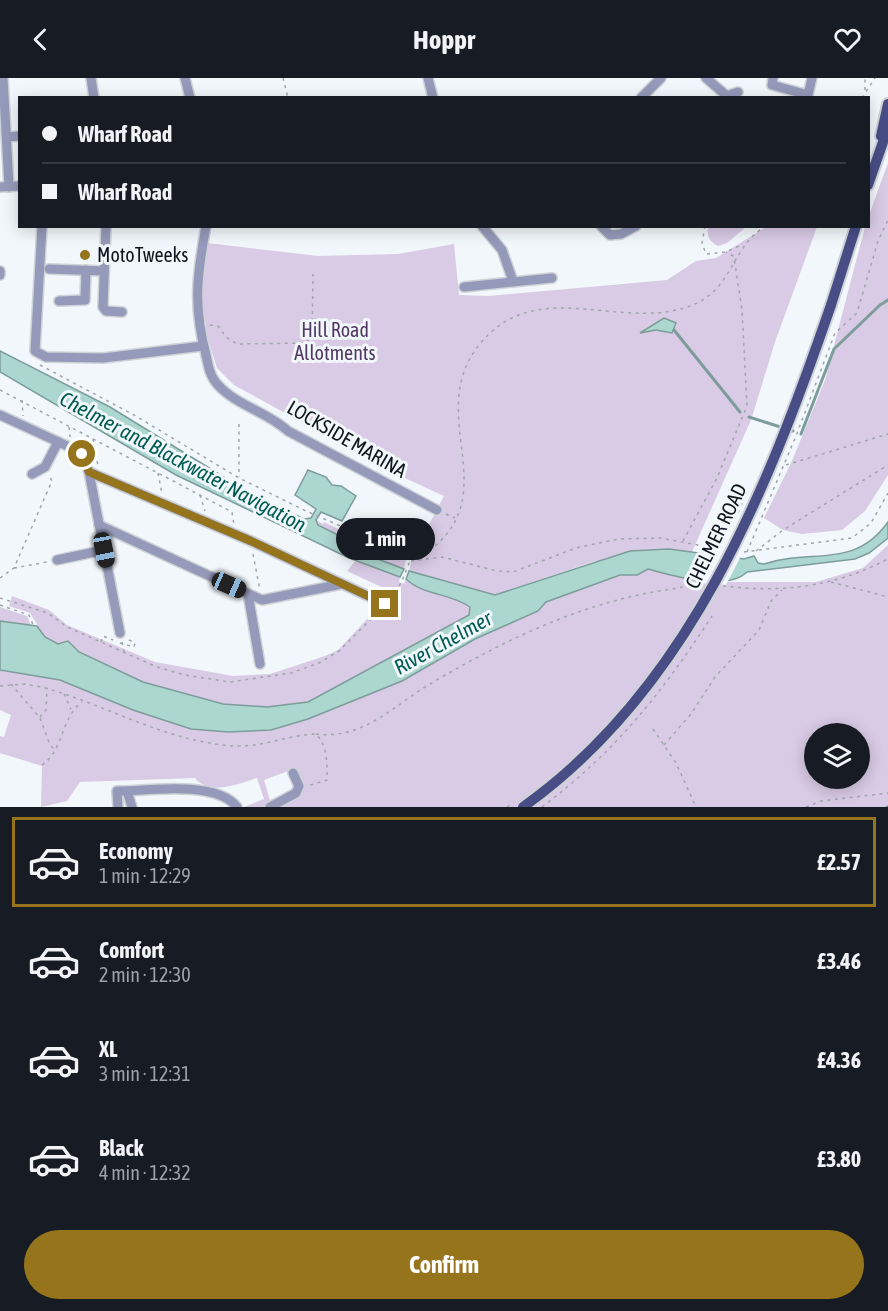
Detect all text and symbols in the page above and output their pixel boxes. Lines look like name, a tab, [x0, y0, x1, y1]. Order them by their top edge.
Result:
icon: back	[24, 23, 57, 56]
icon: heart	[831, 23, 864, 56]
text: Hoppr	[413, 24, 475, 55]
text: Wharf Road	[78, 121, 172, 147]
text: Wharf Road	[78, 179, 172, 205]
place label: MotoTweeks	[97, 243, 188, 266]
marker: MotoTweeks	[78, 248, 92, 262]
park label: Hill Road Allotments	[294, 318, 376, 364]
water label: Chelmer and Blackwater Navigation	[56, 386, 311, 536]
street label: LOCKSIDE MARINA	[284, 395, 411, 482]
route start	[68, 440, 95, 467]
street label: CHELMER ROAD	[680, 479, 751, 592]
callout: 1 min	[336, 517, 434, 559]
text: 1 min	[365, 527, 406, 550]
car	[92, 531, 116, 569]
car	[209, 569, 249, 601]
route end	[371, 590, 398, 617]
water label: River Chelmer	[389, 605, 496, 679]
map controls	[804, 723, 870, 789]
button: layers	[804, 723, 870, 789]
icon: car	[27, 835, 81, 889]
text: Economy	[99, 838, 173, 864]
text: £2.57	[817, 849, 861, 875]
text: 1 min · 12:29	[99, 864, 191, 887]
icon: car	[27, 934, 81, 988]
text: Comfort	[99, 937, 164, 963]
text: £3.46	[817, 948, 861, 974]
text: 2 min · 12:30	[99, 963, 191, 986]
icon: car	[27, 1033, 81, 1087]
text: XL	[99, 1036, 117, 1062]
text: £4.36	[817, 1047, 861, 1073]
text: 3 min · 12:31	[99, 1062, 191, 1085]
icon: car	[27, 1132, 81, 1186]
text: Black	[99, 1135, 143, 1161]
text: £3.80	[817, 1146, 861, 1172]
text: 4 min · 12:32	[99, 1161, 191, 1184]
button: Confirm	[24, 1230, 864, 1299]

